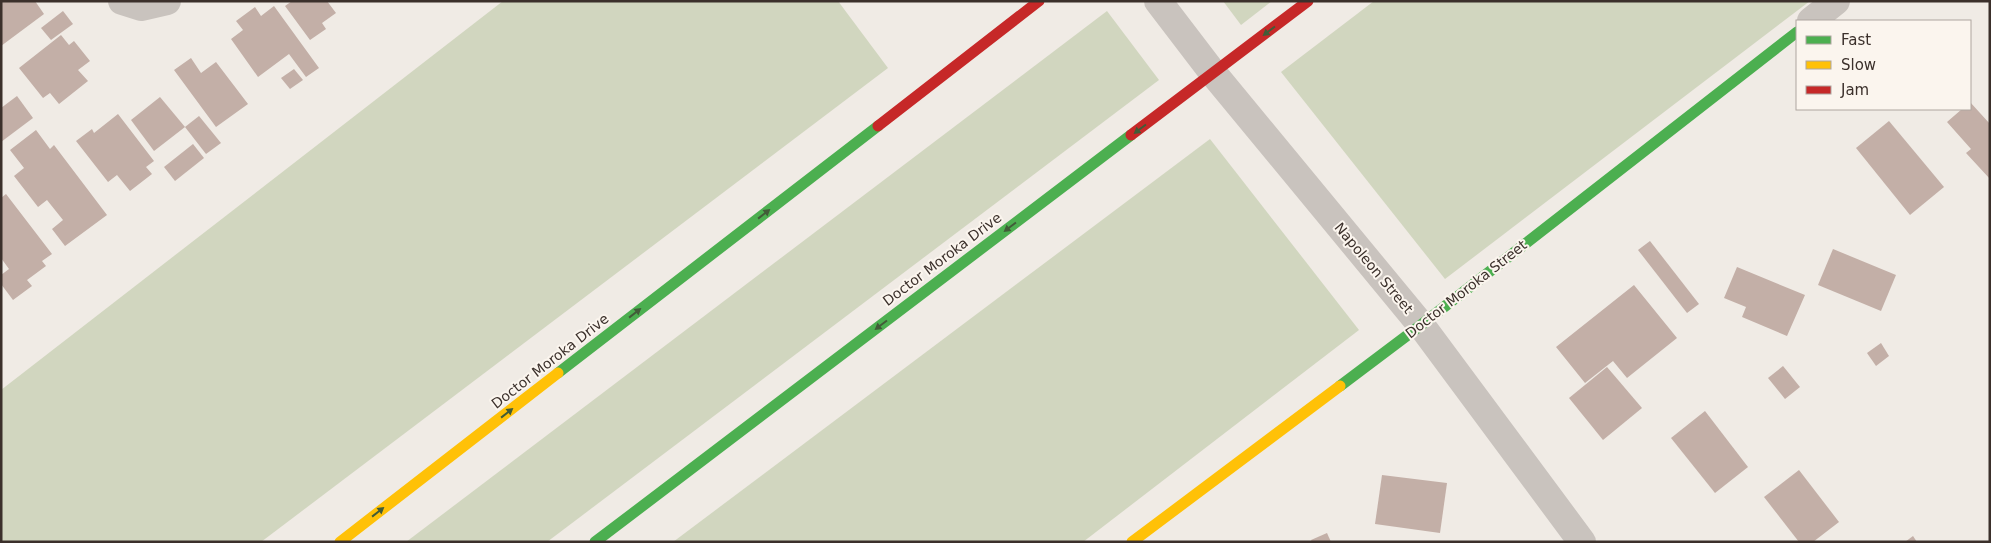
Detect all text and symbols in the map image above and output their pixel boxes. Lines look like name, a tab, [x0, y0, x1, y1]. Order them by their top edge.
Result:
legend	[1796, 20, 1971, 110]
one-way arrow	[1263, 25, 1276, 36]
text: Fast	[1841, 31, 1871, 49]
text: Slow	[1841, 56, 1876, 74]
text: Jam	[1840, 81, 1869, 99]
one-way arrow	[1133, 123, 1146, 134]
one-way arrow	[757, 208, 770, 219]
street label: Doctor Moroka Drive	[880, 209, 1004, 309]
street label: Napoleon Street	[1331, 219, 1417, 317]
one-way arrow	[1003, 222, 1017, 232]
street label: Doctor Moroka Street	[1402, 236, 1530, 341]
one-way arrow	[628, 308, 642, 318]
street label: Doctor Moroka Drive	[488, 310, 612, 412]
one-way arrow	[874, 320, 887, 330]
one-way arrow	[500, 407, 513, 418]
one-way arrow	[371, 507, 385, 517]

